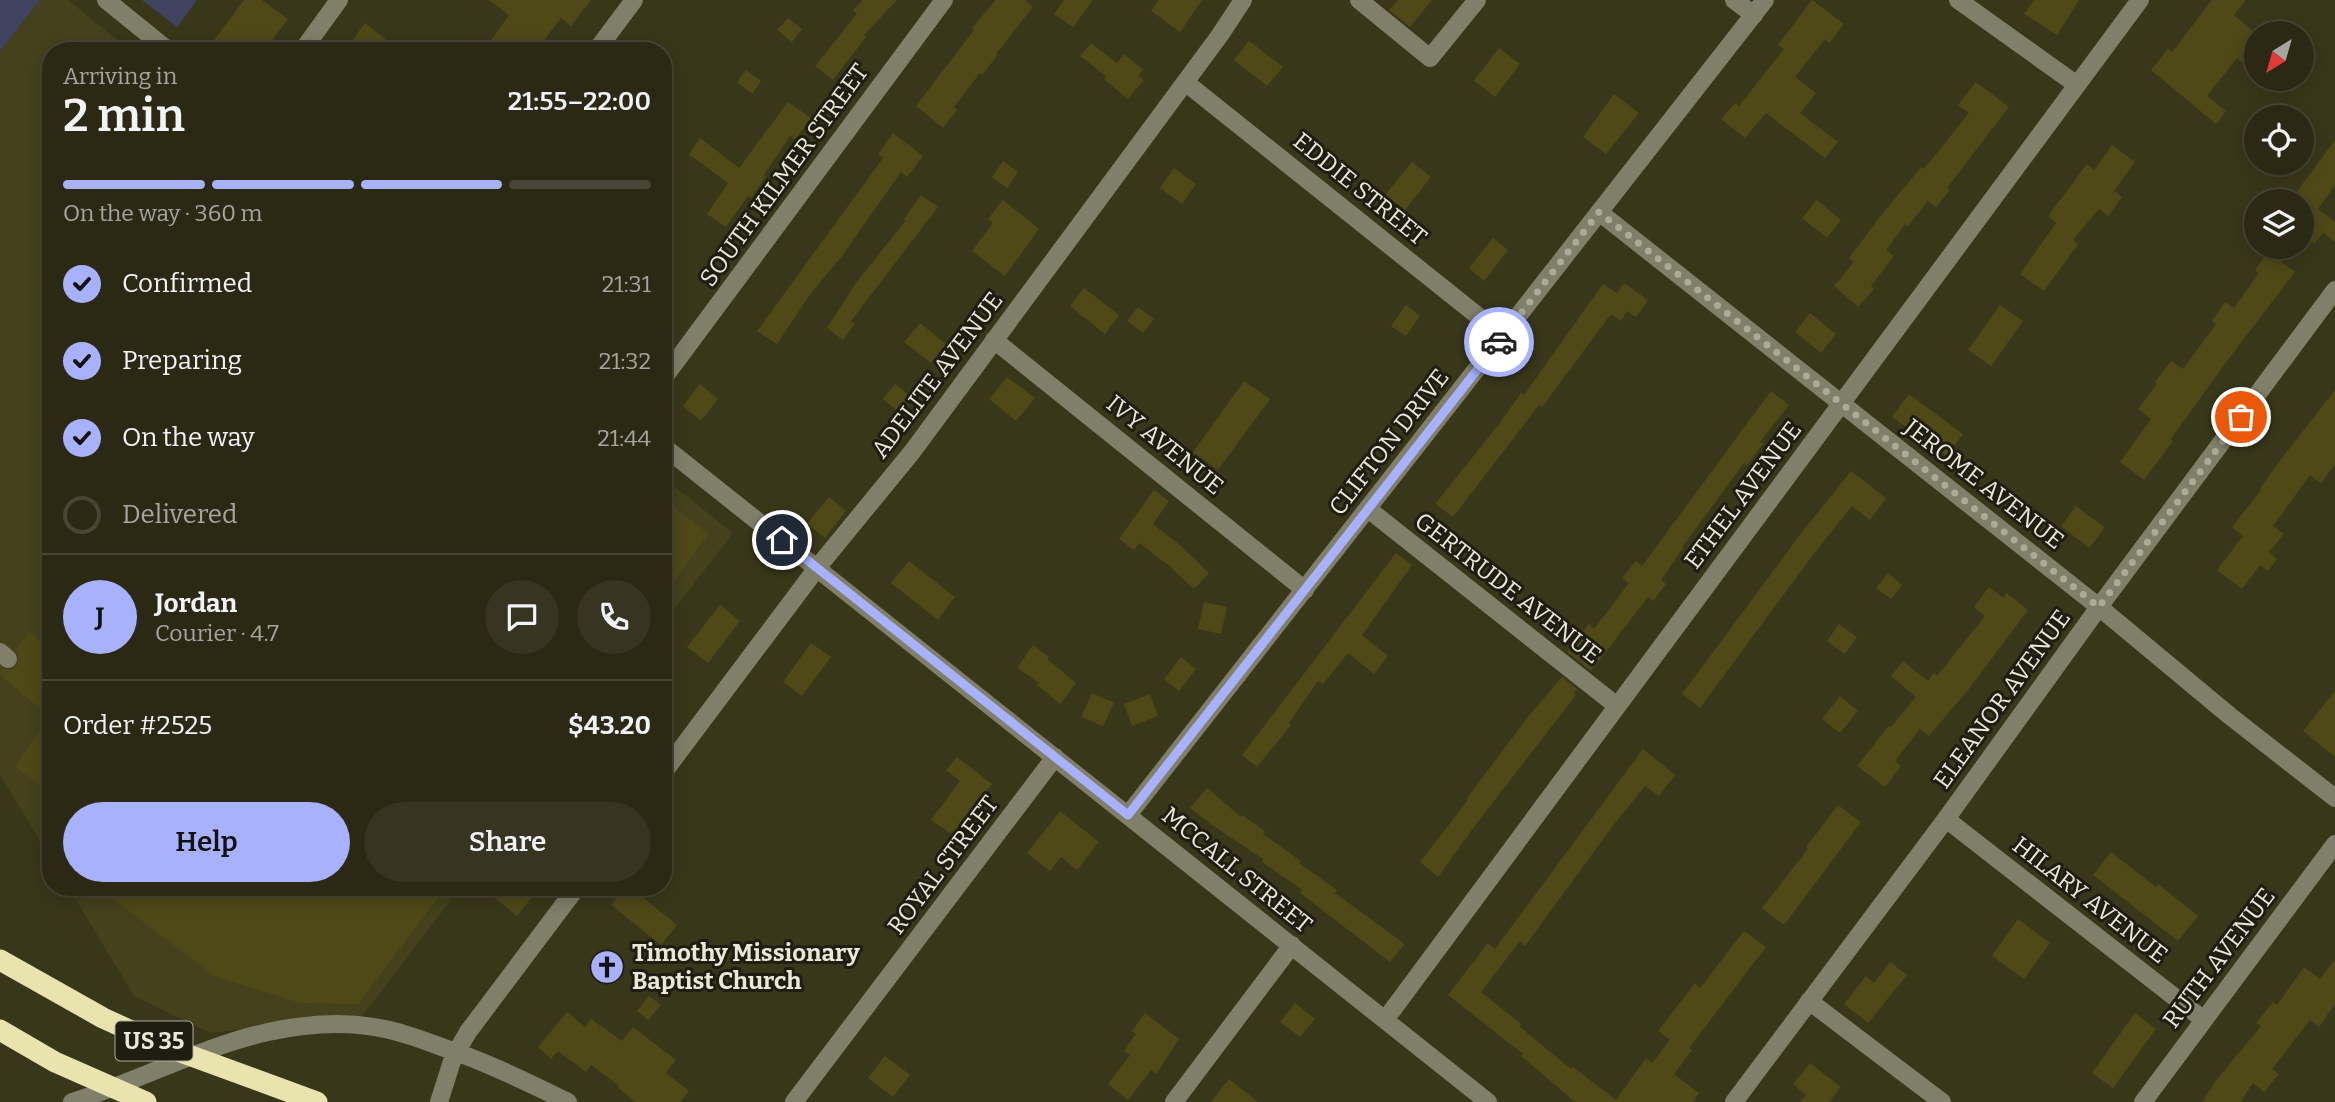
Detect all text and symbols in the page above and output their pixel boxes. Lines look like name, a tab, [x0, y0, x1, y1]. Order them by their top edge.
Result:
north arrow	[2244, 21, 2314, 91]
map controls	[2244, 21, 2314, 259]
street label: SOUTH KILMER STREET	[694, 58, 874, 292]
text: Arriving in	[63, 62, 177, 90]
text: 21:55–22:00	[508, 86, 651, 117]
text: 2 min	[63, 88, 185, 143]
button: locate	[2244, 105, 2314, 175]
street label: EDDIE STREET	[1288, 127, 1432, 251]
button: layers	[2244, 189, 2314, 259]
text: On the way · 360 m	[63, 199, 262, 227]
icon: check	[63, 265, 101, 303]
text: Confirmed	[122, 268, 252, 299]
text: 21:31	[602, 270, 651, 298]
street label: ADELITE AVENUE	[866, 287, 1008, 463]
courier	[1464, 307, 1534, 377]
icon: car	[1480, 323, 1518, 361]
icon: check	[63, 342, 101, 380]
text: Preparing	[122, 345, 242, 376]
text: 21:32	[599, 347, 651, 375]
street label: CLIFTON DRIVE	[1323, 363, 1455, 521]
pin	[2211, 387, 2271, 447]
street label: IVY AVENUE	[1101, 389, 1229, 501]
icon: bag	[2222, 398, 2260, 436]
street label: JEROME AVENUE	[1898, 413, 2069, 555]
street label: ETHEL AVENUE	[1679, 416, 1807, 574]
icon: check	[63, 419, 101, 457]
text: On the way	[122, 422, 255, 453]
text: 21:44	[597, 424, 651, 452]
text: Delivered	[122, 499, 237, 530]
street label: GERTRUDE AVENUE	[1409, 507, 1607, 669]
pin	[752, 510, 812, 570]
icon: home	[763, 521, 801, 559]
button: chat	[485, 580, 559, 654]
button: phone	[577, 580, 651, 654]
text: Jordan	[155, 588, 237, 619]
text: J	[96, 602, 104, 633]
street label: ELEANOR AVENUE	[1928, 604, 2076, 794]
text: Courier · 4.7	[155, 619, 279, 647]
text: Order #2525	[63, 710, 212, 741]
text: $43.20	[568, 710, 651, 741]
street label: ROYAL STREET	[882, 790, 1004, 940]
street label: MCCALL STREET	[1157, 801, 1317, 939]
button: Help	[63, 802, 350, 882]
button: Share	[364, 802, 651, 882]
street label: HILARY AVENUE	[2007, 831, 2173, 969]
street label: RUTH AVENUE	[2157, 883, 2281, 1033]
place label: Timothy Missionary Baptist Church	[632, 939, 861, 995]
church icon: Timothy Missionary Baptist Church	[588, 948, 626, 986]
road number: US 35	[116, 1022, 192, 1060]

